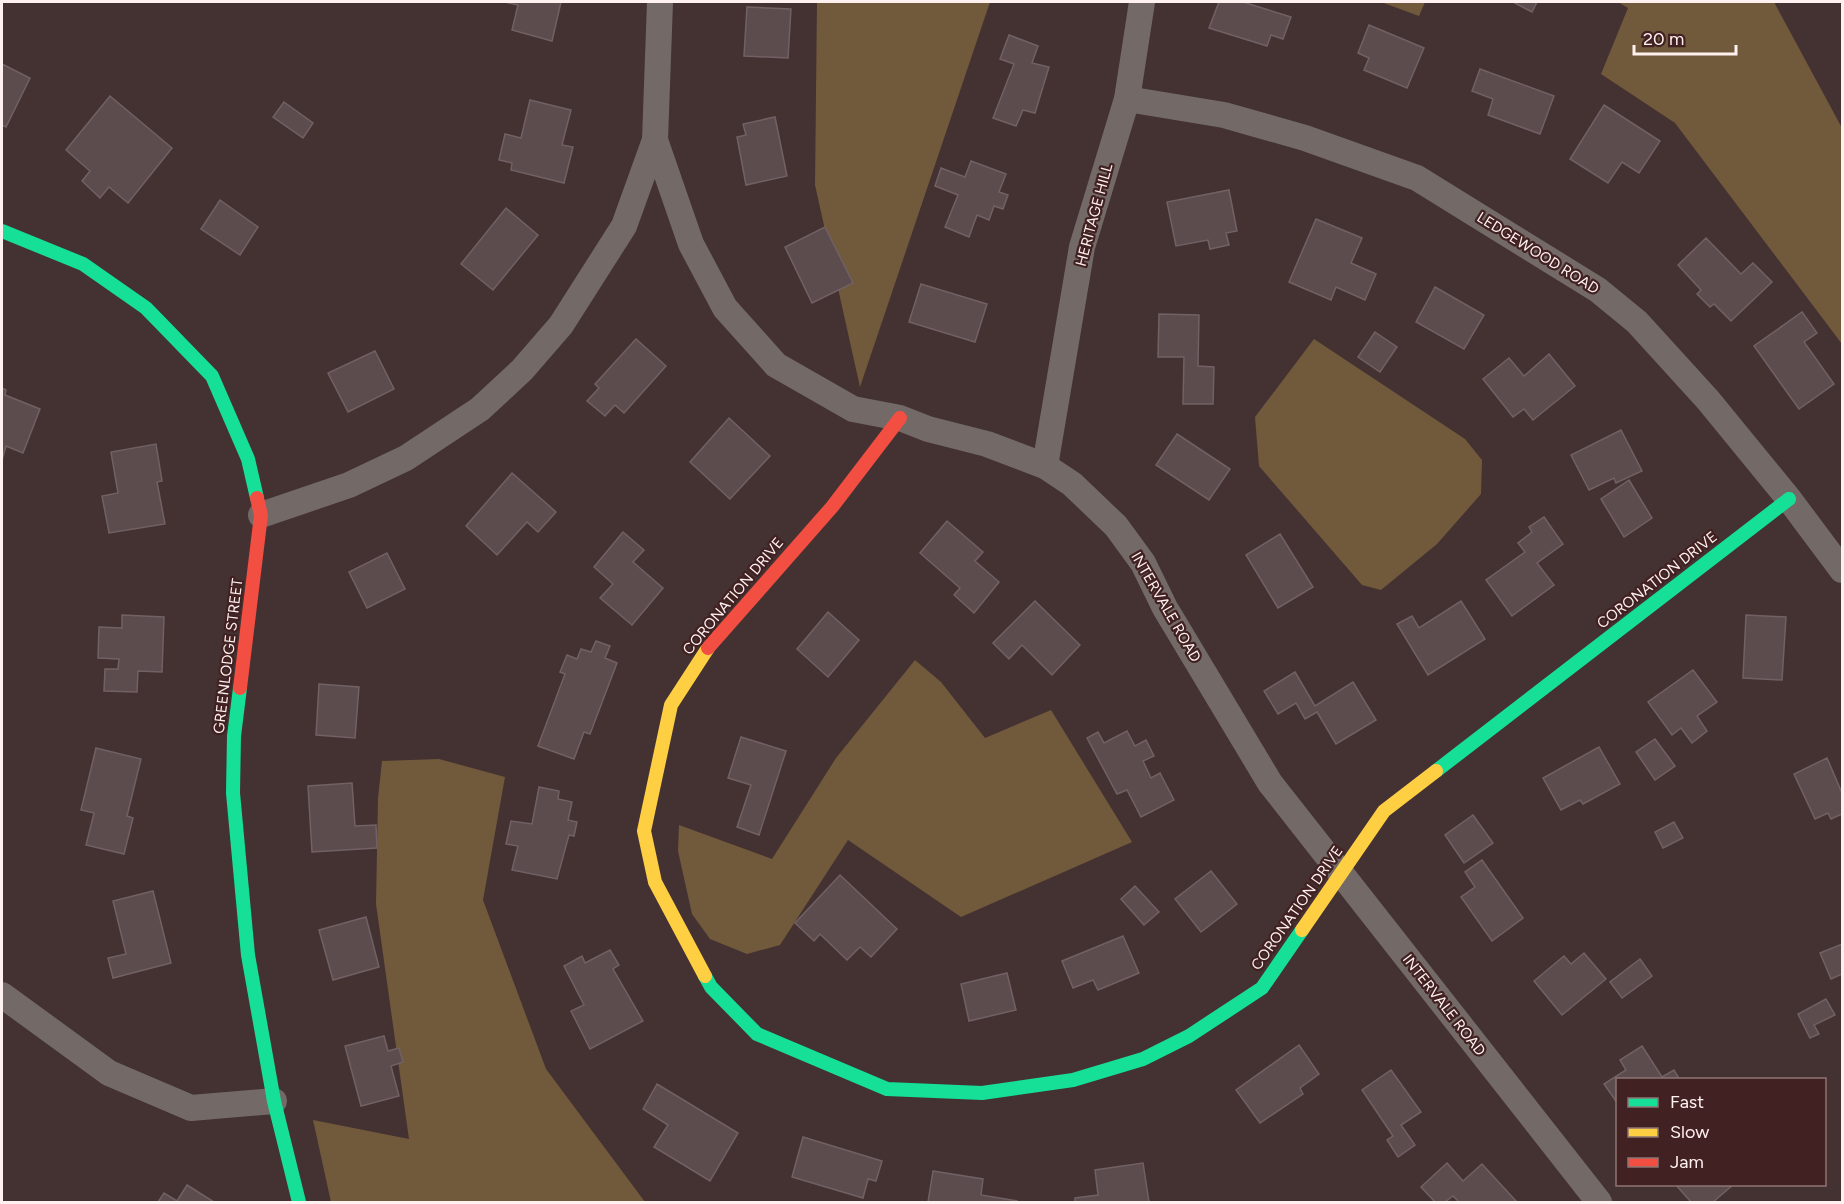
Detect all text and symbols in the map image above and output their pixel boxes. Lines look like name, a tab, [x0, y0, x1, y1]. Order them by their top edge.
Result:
scale bar	[1634, 18, 1736, 56]
text: 20 m	[1643, 28, 1684, 50]
street label: HERITAGE HILL	[1072, 162, 1116, 268]
street label: LEDGEWOOD ROAD	[1474, 208, 1602, 298]
street label: CORONATION DRIVE	[1593, 528, 1721, 632]
street label: CORONATION DRIVE	[679, 534, 787, 658]
street label: INTERVALE ROAD	[1127, 549, 1205, 665]
street label: GREENLODGE STREET	[210, 577, 247, 735]
street label: CORONATION DRIVE	[1247, 842, 1347, 974]
street label: INTERVALE ROAD	[1399, 951, 1489, 1059]
legend	[1616, 1078, 1826, 1186]
text: Fast	[1670, 1091, 1704, 1113]
text: Slow	[1670, 1121, 1709, 1143]
text: Jam	[1670, 1151, 1704, 1173]

